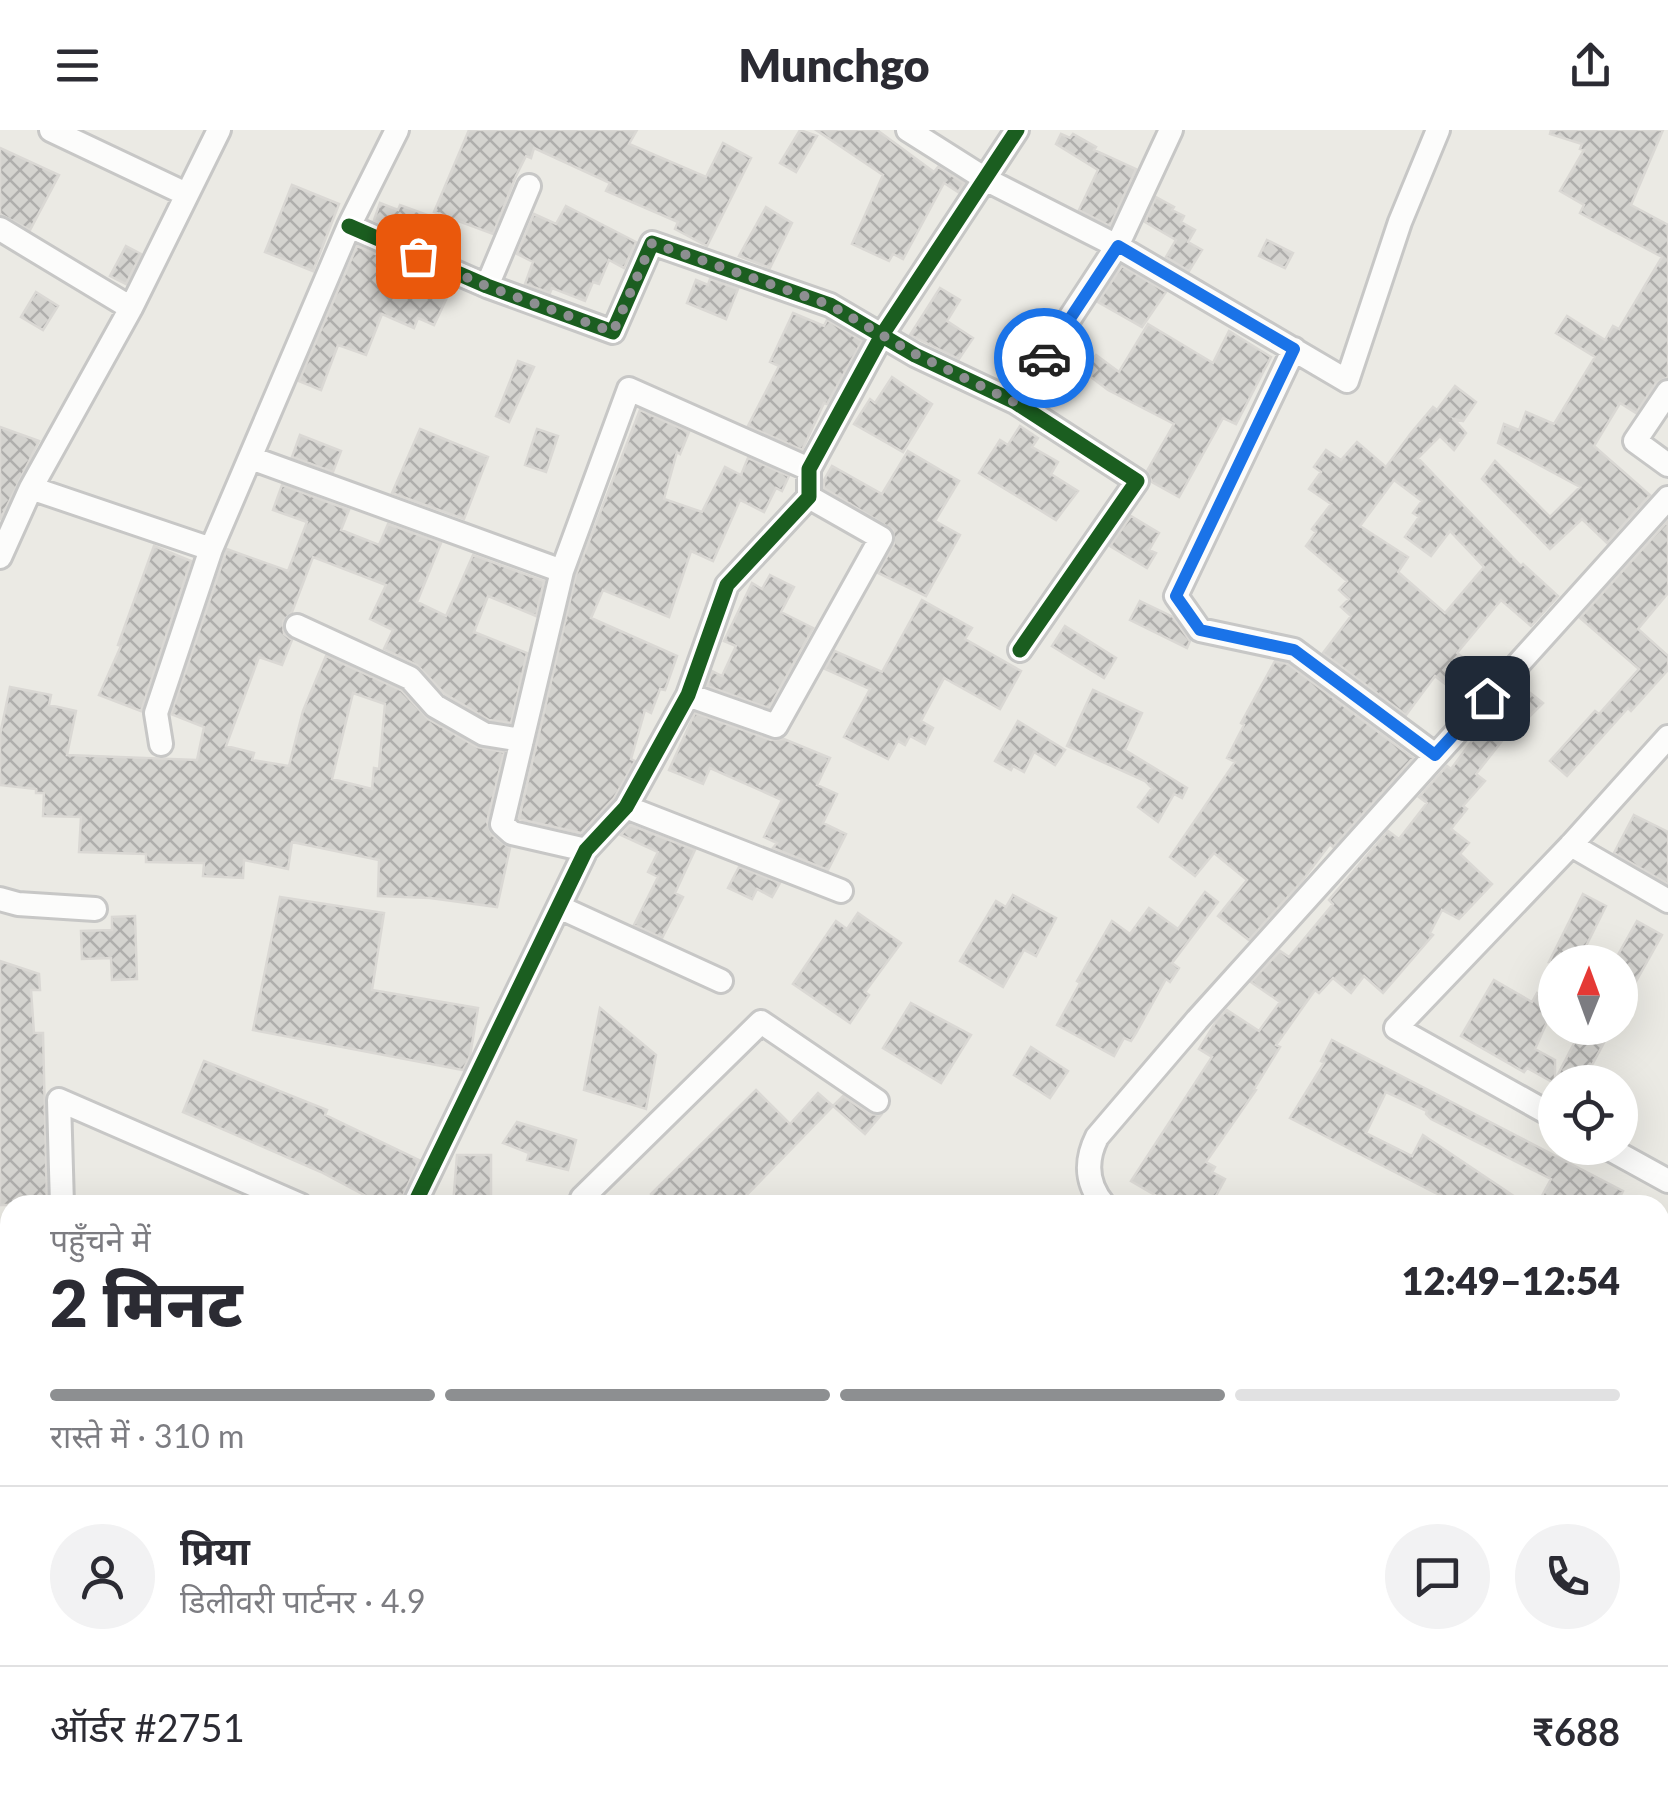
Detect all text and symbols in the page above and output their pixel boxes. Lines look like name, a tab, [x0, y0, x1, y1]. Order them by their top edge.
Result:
icon: menu	[50, 38, 105, 93]
text: Munchgo	[738, 38, 930, 92]
icon: share	[1563, 38, 1618, 93]
pin	[376, 214, 461, 299]
icon: bag	[391, 229, 446, 284]
courier	[994, 308, 1094, 408]
icon: car	[1017, 331, 1072, 386]
pin	[1445, 656, 1530, 741]
icon: home	[1460, 671, 1515, 726]
north arrow	[1538, 945, 1638, 1045]
map controls	[1538, 945, 1638, 1165]
button: locate	[1538, 1065, 1638, 1165]
text: पहुँचने में	[50, 1220, 151, 1259]
text: 12:49–12:54	[1401, 1257, 1620, 1303]
text: 2 मिनट	[50, 1263, 243, 1341]
text: रास्ते में · 310 m	[50, 1416, 244, 1455]
button: person	[50, 1524, 155, 1629]
button: chat	[1385, 1524, 1490, 1629]
button: phone	[1515, 1524, 1620, 1629]
text: प्रिया	[180, 1527, 250, 1573]
text: डिलीवरी पार्टनर · 4.9	[180, 1581, 426, 1620]
text: ऑर्डर #2751	[50, 1704, 245, 1750]
text: ₹688	[1532, 1708, 1620, 1754]

